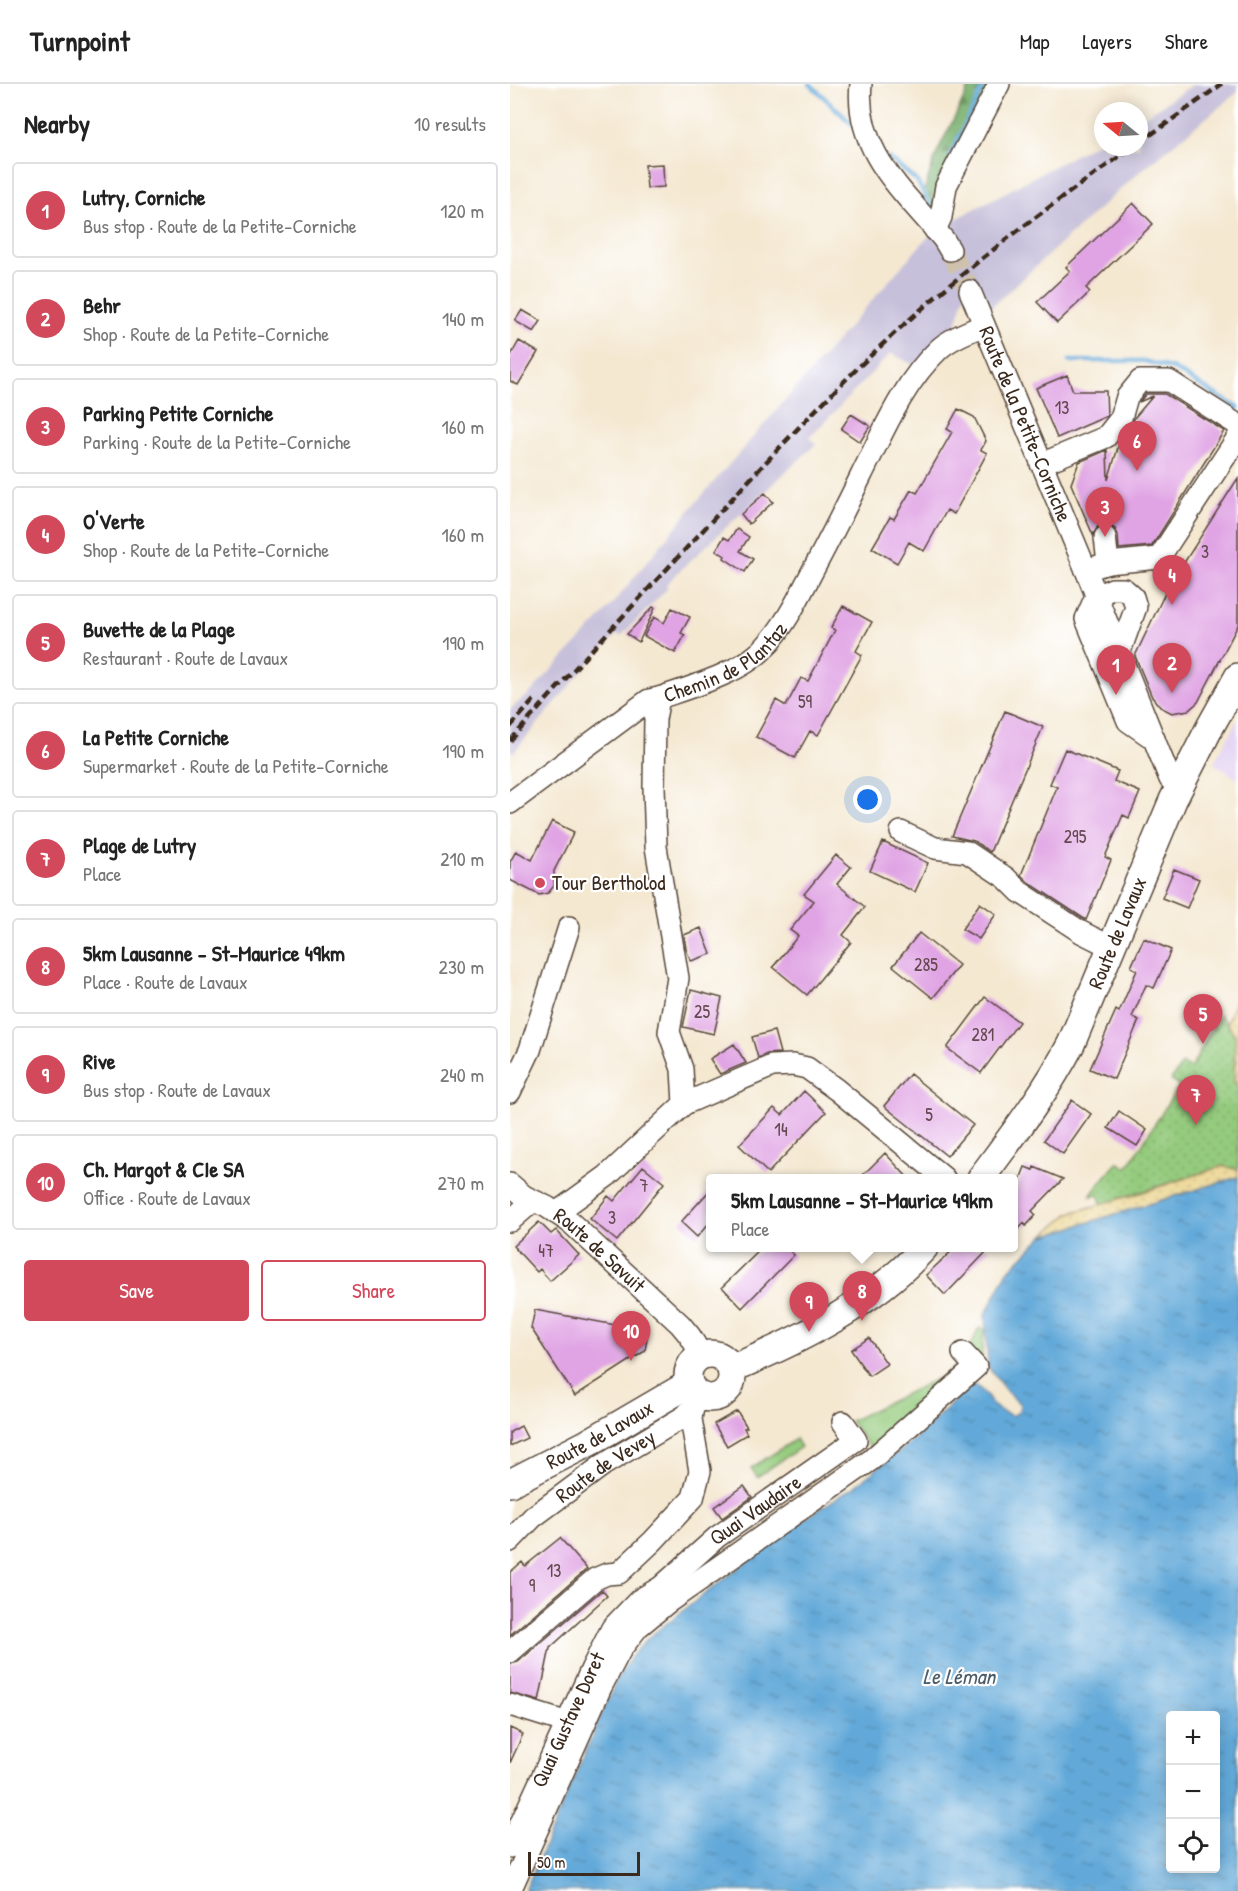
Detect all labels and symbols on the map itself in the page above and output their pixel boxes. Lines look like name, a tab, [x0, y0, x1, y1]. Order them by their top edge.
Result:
north arrow	[1094, 102, 1148, 156]
street label: Route de la Petite-Corniche	[972, 322, 1079, 526]
house number: 13	[1055, 395, 1069, 420]
pin: 6	[1118, 422, 1156, 471]
pin: 3	[1086, 488, 1124, 537]
house number: 3	[1201, 539, 1209, 564]
pin: 4	[1152, 556, 1192, 605]
street label: Chemin de Plantaz	[659, 616, 794, 709]
pin: 2	[1152, 644, 1192, 693]
pin: 1	[1096, 646, 1136, 695]
house number: 59	[798, 689, 812, 714]
your location	[853, 785, 882, 814]
house number: 295	[1064, 824, 1087, 849]
place label: Tour Bertholod	[552, 868, 665, 897]
street label: Route de Lavaux	[1081, 872, 1153, 993]
marker: Tour Bertholod	[533, 876, 547, 890]
house number: 285	[914, 952, 938, 977]
pin: 5	[1184, 994, 1222, 1044]
house number: 25	[694, 999, 710, 1024]
house number: 281	[972, 1022, 994, 1047]
pin: 7	[1176, 1076, 1216, 1125]
house number: 5	[925, 1102, 933, 1127]
house number: 14	[774, 1117, 788, 1142]
house number: 7	[640, 1173, 649, 1198]
street label: Route de Savuit	[548, 1200, 653, 1299]
house number: 3	[608, 1205, 616, 1230]
house number: 47	[538, 1238, 554, 1263]
pin: 8	[842, 1272, 882, 1321]
pin: 9	[790, 1282, 828, 1332]
pin: 10	[612, 1312, 650, 1361]
street label: Route de Lavaux	[541, 1393, 659, 1476]
street label: Route de Vevey	[550, 1422, 661, 1509]
street label: Quai Vaudaire	[703, 1468, 807, 1552]
house number: 13	[547, 1558, 561, 1583]
house number: 9	[529, 1573, 536, 1598]
street label: Quai Gustave Doret	[524, 1646, 612, 1792]
water label: Le Léman	[923, 1661, 997, 1691]
scale bar	[528, 1849, 640, 1876]

